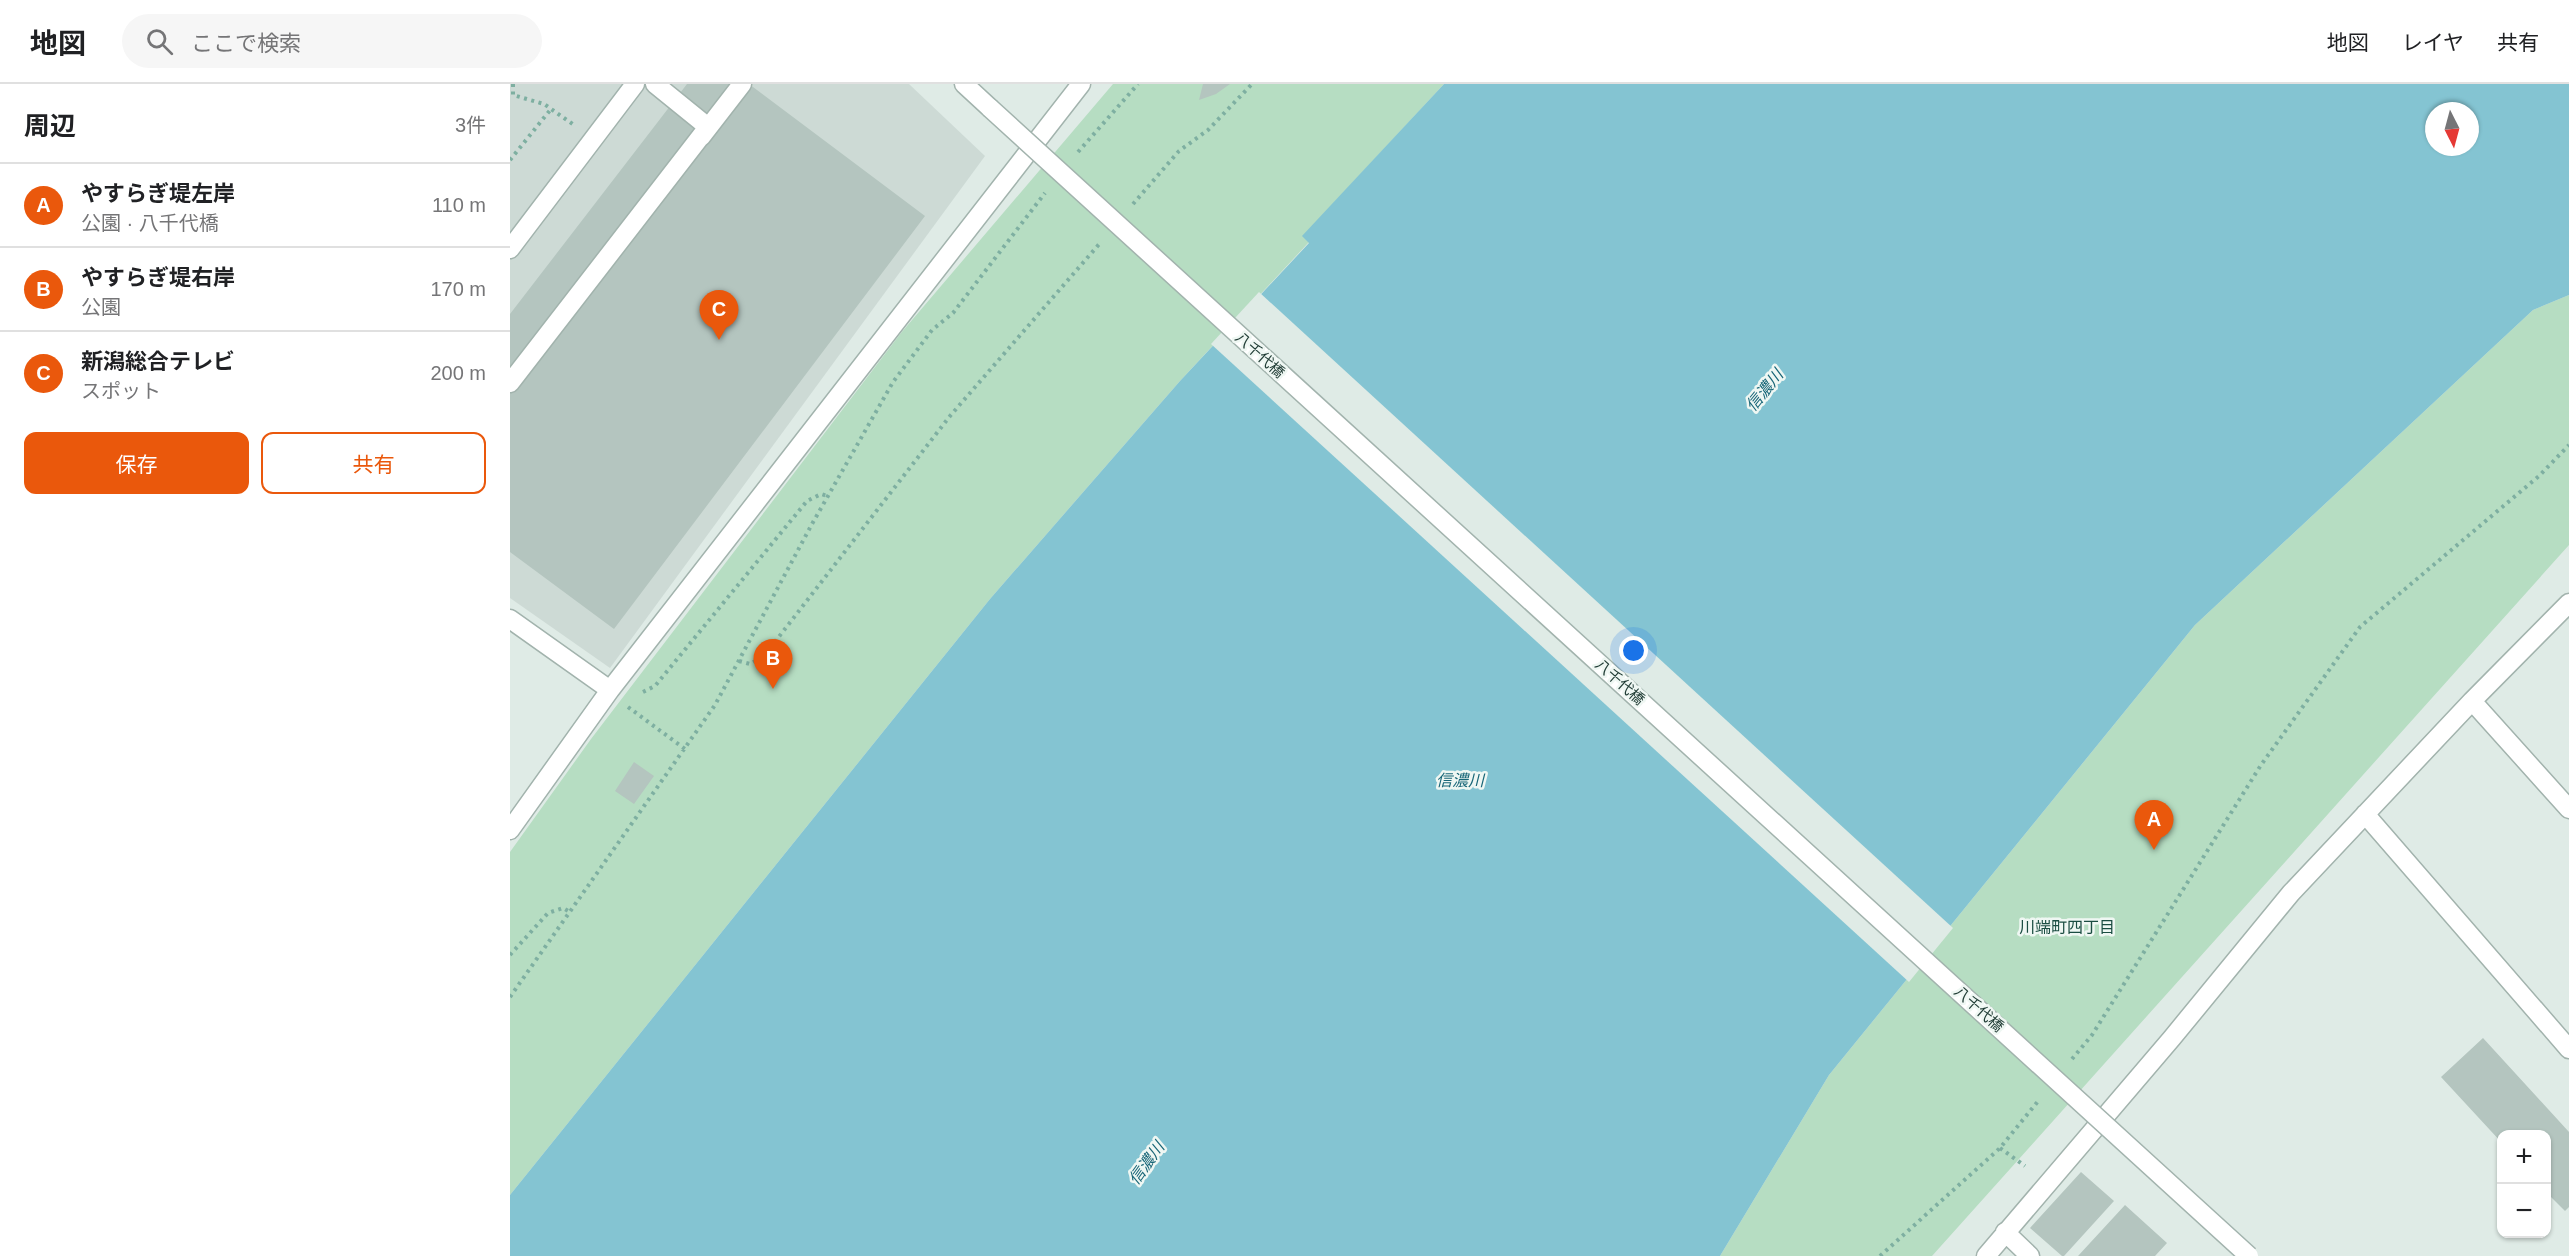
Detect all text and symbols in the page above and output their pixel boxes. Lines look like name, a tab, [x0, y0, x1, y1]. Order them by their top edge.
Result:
search box	[122, 14, 542, 68]
icon: search	[143, 25, 176, 58]
text: 地図	[30, 28, 86, 59]
text: ここで検索	[191, 31, 301, 56]
text: 地図	[2327, 31, 2369, 54]
text: レイヤ	[2402, 31, 2464, 54]
text: 共有	[2497, 31, 2539, 54]
north arrow	[2425, 102, 2479, 156]
text: 周辺	[24, 111, 76, 141]
text: 3件	[455, 114, 486, 136]
text: やすらぎ堤左岸	[81, 181, 235, 206]
text: A	[36, 194, 51, 216]
text: 110 m	[432, 194, 486, 216]
text: 公園 · 八千代橋	[81, 212, 219, 234]
text: やすらぎ堤右岸	[81, 265, 235, 290]
text: B	[36, 278, 51, 300]
text: 170 m	[430, 278, 486, 300]
pin: C	[700, 290, 738, 340]
text: 公園	[81, 296, 121, 318]
street label: 八千代橋	[1232, 328, 1288, 381]
text: 新潟総合テレビ	[81, 349, 235, 374]
text: C	[36, 362, 51, 384]
text: 200 m	[430, 362, 486, 384]
water label: 信濃川	[1743, 365, 1787, 414]
text: スポット	[81, 380, 161, 402]
button: 保存	[24, 432, 249, 494]
button: 共有	[261, 432, 486, 494]
your location	[1619, 636, 1648, 665]
pin: B	[754, 640, 792, 689]
street label: 八千代橋	[1592, 655, 1648, 708]
water label: 信濃川	[1436, 772, 1486, 789]
pin: A	[2134, 800, 2174, 850]
district label: 川端町四丁目	[2019, 919, 2115, 936]
street label: 八千代橋	[1951, 982, 2007, 1035]
map controls	[2497, 1130, 2551, 1238]
button: +	[2497, 1130, 2551, 1184]
water label: 信濃川	[1125, 1137, 1169, 1188]
button: −	[2497, 1184, 2551, 1238]

